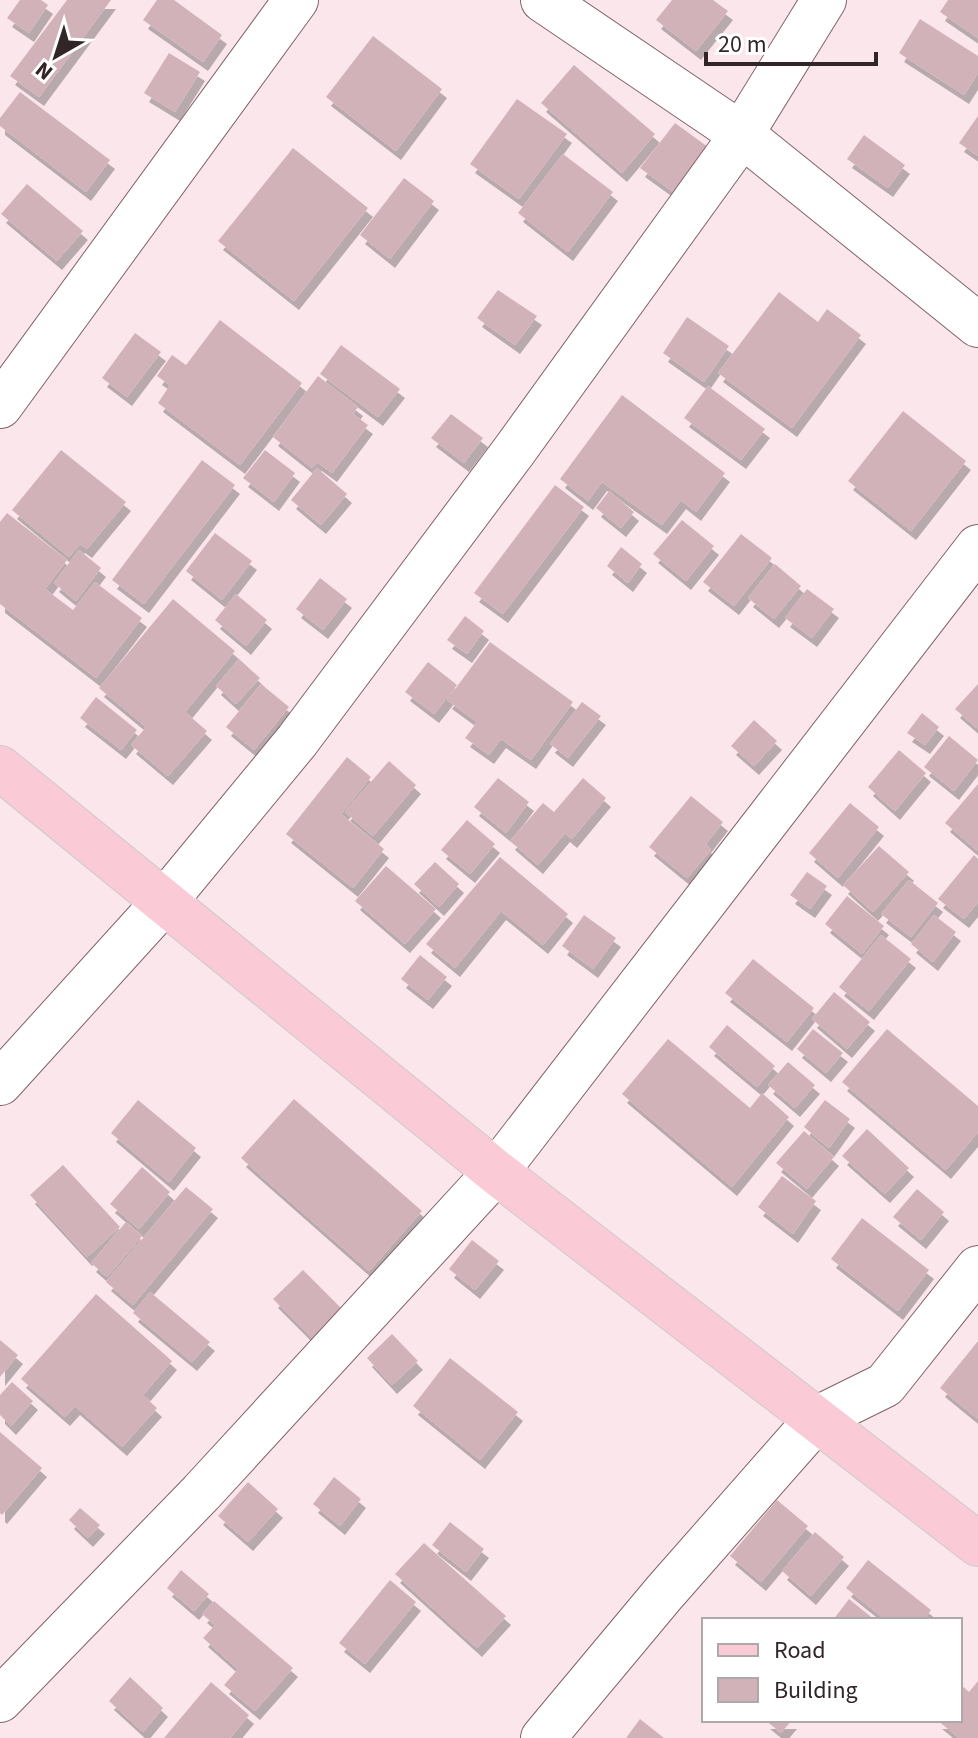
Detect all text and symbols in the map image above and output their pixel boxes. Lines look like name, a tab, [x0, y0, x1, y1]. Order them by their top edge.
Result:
north arrow	[16, 16, 96, 96]
scale bar	[706, 16, 876, 66]
text: 20 m	[718, 27, 767, 62]
text: N	[28, 54, 60, 88]
legend	[702, 1618, 962, 1722]
text: Road	[774, 1633, 826, 1668]
text: Building	[774, 1673, 858, 1708]

